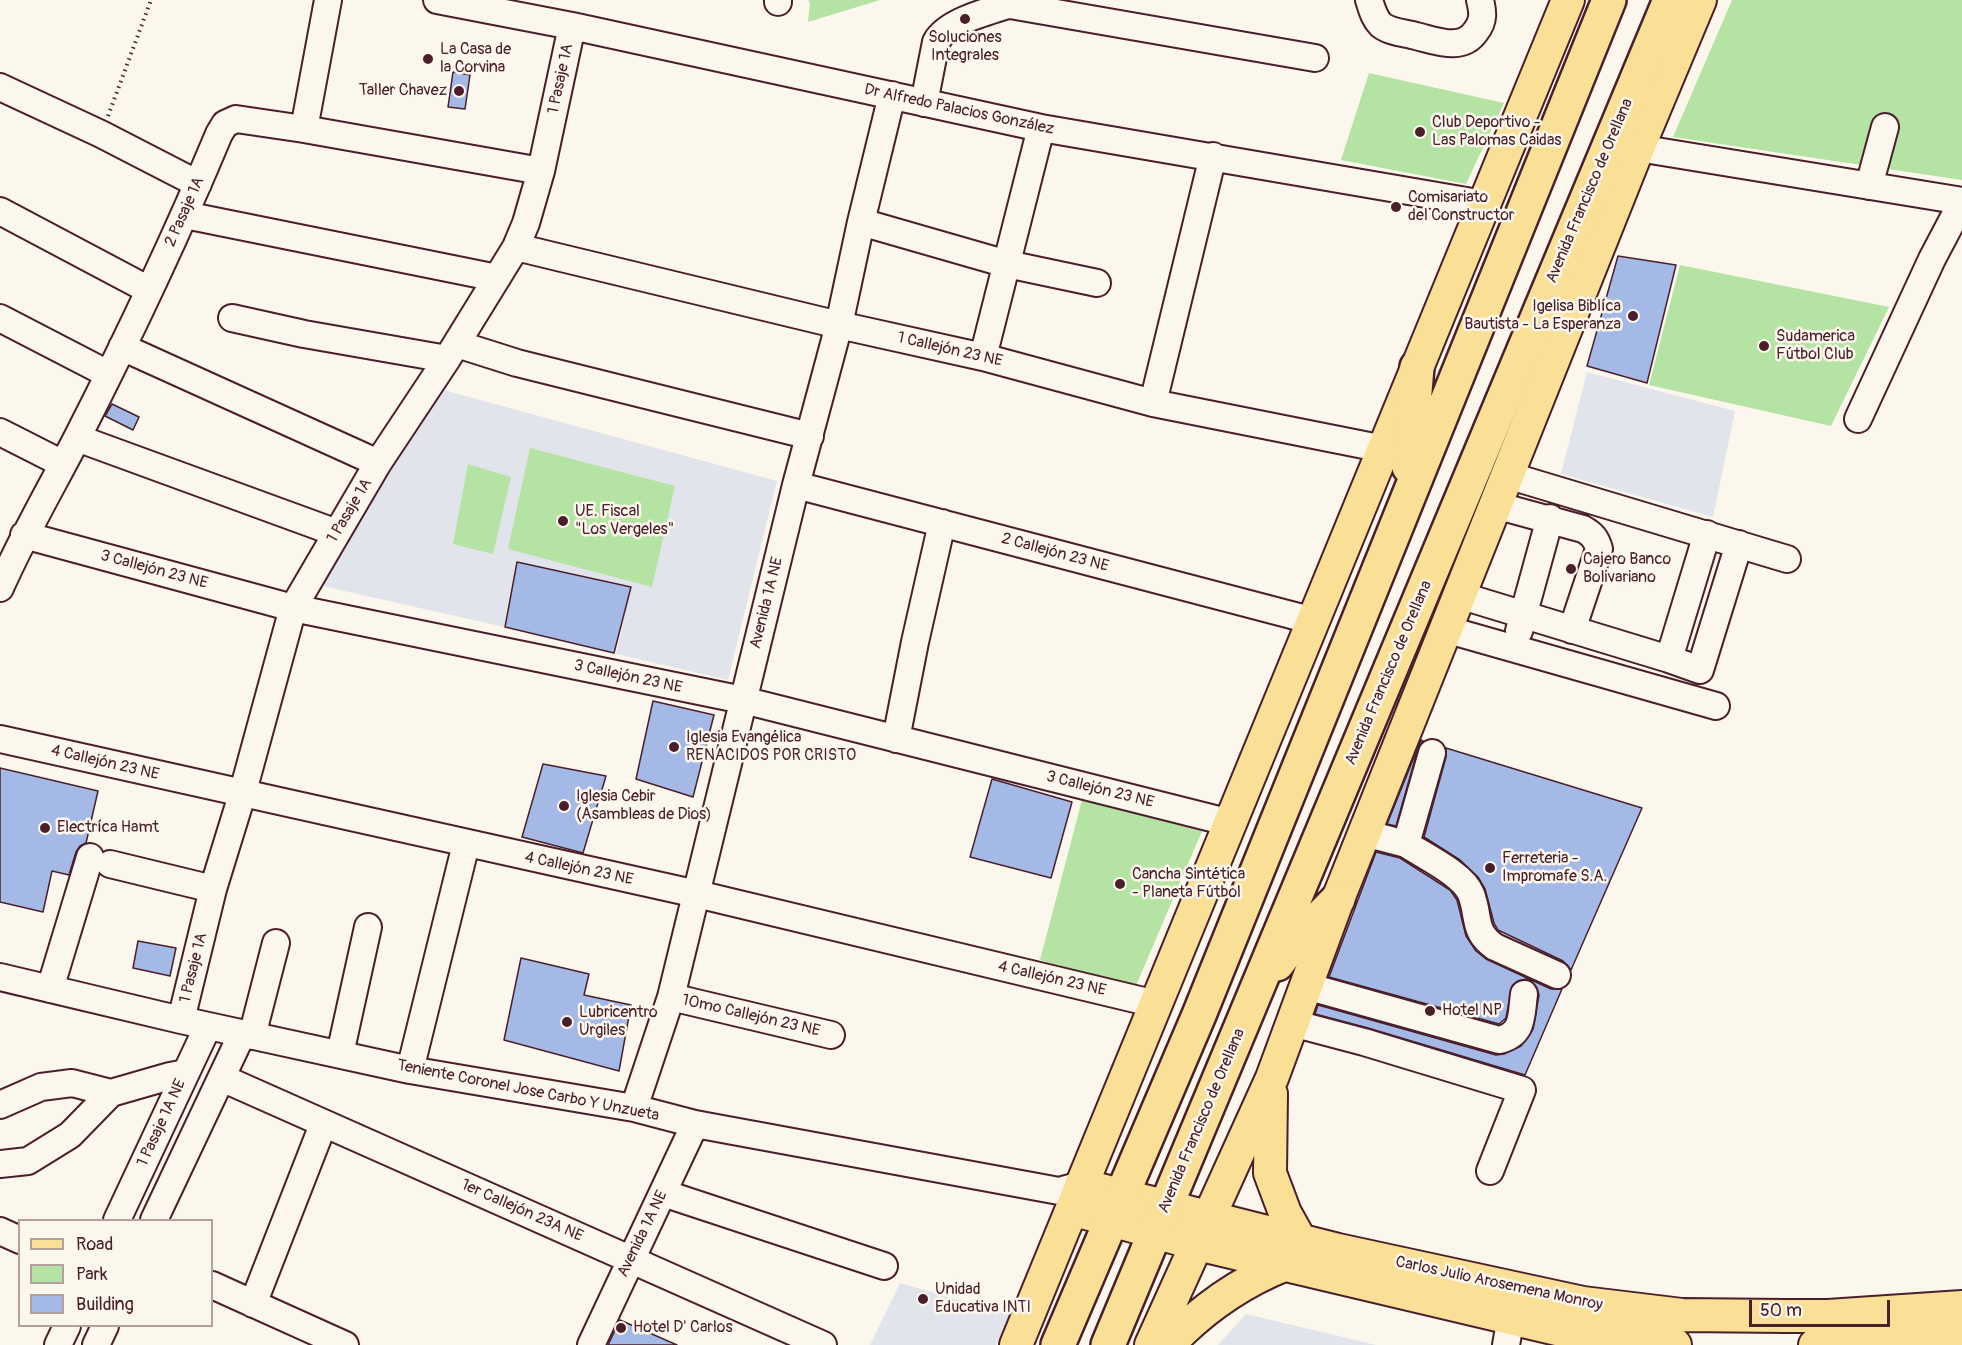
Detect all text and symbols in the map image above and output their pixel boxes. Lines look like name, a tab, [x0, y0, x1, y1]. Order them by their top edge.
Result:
marker: Soluciones Integrales	[958, 12, 972, 26]
place label: Soluciones Integrales	[928, 28, 1002, 66]
place label: La Casa de la Corvina	[440, 40, 511, 78]
street label: 1 Pasaje 1A	[544, 42, 578, 116]
marker: La Casa de la Corvina	[421, 52, 435, 66]
street label: Dr Alfredo Palacios González	[862, 80, 1056, 140]
place label: Taller Chavez	[359, 81, 447, 101]
marker: Taller Chavez	[452, 84, 466, 98]
street label: Avenida Francisco de Orellana	[1542, 96, 1638, 286]
place label: Club Deportivo - Las Palomas Caidas	[1432, 113, 1562, 151]
marker: Club Deportivo - Las Palomas Caidas	[1413, 125, 1427, 139]
street label: 2 Pasaje 1A	[161, 174, 209, 250]
place label: Comisariato del Constructor	[1408, 188, 1514, 226]
marker: Comisariato del Constructor	[1389, 200, 1403, 214]
place label: Igelisa Biblíca Bautista - La Esperanza	[1464, 297, 1621, 335]
marker: Igelisa Biblíca Bautista - La Esperanza	[1626, 309, 1640, 323]
place label: Sudamerica Fútbol Club	[1776, 327, 1855, 365]
street label: 1 Callejón 23 NE	[895, 329, 1005, 371]
marker: Sudamerica Fútbol Club	[1757, 339, 1771, 353]
street label: 1 Pasaje 1A	[323, 475, 377, 547]
place label: UE. Fiscal "Los Vergeles"	[575, 502, 674, 540]
marker: UE. Fiscal "Los Vergeles"	[556, 514, 570, 528]
street label: 2 Callejón 23 NE	[999, 529, 1111, 577]
street label: 3 Callejón 23 NE	[98, 546, 210, 594]
place label: Cajero Banco Bolivariano	[1583, 550, 1671, 588]
street label: Avenida 1A NE	[746, 555, 788, 651]
marker: Cajero Banco Bolivariano	[1564, 562, 1578, 576]
street label: Avenida Francisco de Orellana	[1341, 578, 1437, 768]
street label: 3 Callejón 23 NE	[572, 656, 684, 698]
place label: Iglesia Evangélica RENACIDOS POR CRISTO	[686, 728, 856, 766]
marker: Iglesia Evangélica RENACIDOS POR CRISTO	[667, 740, 681, 754]
street label: 4 Callejón 23 NE	[49, 741, 161, 785]
street label: 3 Callejón 23 NE	[1044, 767, 1156, 813]
place label: Iglesia Cebir (Asambleas de Dios)	[576, 787, 712, 825]
marker: Iglesia Cebir (Asambleas de Dios)	[557, 799, 571, 813]
place label: Electríca Hamt	[57, 818, 159, 838]
marker: Electríca Hamt	[38, 821, 52, 835]
street label: 4 Callejón 23 NE	[523, 848, 635, 890]
place label: Ferreteria - Impromafe S.A.	[1502, 849, 1607, 887]
marker: Ferreteria - Impromafe S.A.	[1483, 861, 1497, 875]
place label: Cancha Sintética - Planeta Fútbol	[1132, 865, 1245, 903]
marker: Cancha Sintética - Planeta Fútbol	[1113, 877, 1127, 891]
street label: 1 Pasaje 1A	[176, 931, 212, 1005]
street label: 4 Callejón 23 NE	[996, 957, 1108, 1001]
street label: 10mo Callejón 23 NE	[680, 991, 822, 1041]
place label: Hotel NP	[1442, 1001, 1502, 1021]
place label: Lubricentro Urgiles	[579, 1003, 658, 1041]
marker: Hotel NP	[1423, 1004, 1437, 1018]
marker: Lubricentro Urgiles	[560, 1015, 574, 1029]
street label: Avenida Francisco de Orellana	[1154, 1026, 1250, 1216]
street label: Teniente Coronel Jose Carbo Y Unzueta	[395, 1056, 661, 1126]
street label: 1 Pasaje 1A NE	[133, 1076, 191, 1170]
street label: 1er Callejón 23A NE	[458, 1175, 586, 1247]
street label: Avenida 1A NE	[614, 1188, 672, 1280]
legend	[18, 1219, 213, 1327]
text: Road	[76, 1233, 113, 1256]
street label: Carlos Julio Arosemena Monroy	[1394, 1253, 1604, 1315]
text: Park	[76, 1263, 108, 1286]
place label: Unidad Educativa INTI	[935, 1280, 1031, 1318]
scale bar	[1752, 1288, 1893, 1326]
marker: Unidad Educativa INTI	[916, 1292, 930, 1306]
text: Building	[76, 1293, 134, 1316]
text: 50 m	[1760, 1299, 1802, 1322]
place label: Hotel D' Carlos	[633, 1318, 733, 1338]
marker: Hotel D' Carlos	[614, 1321, 628, 1335]

